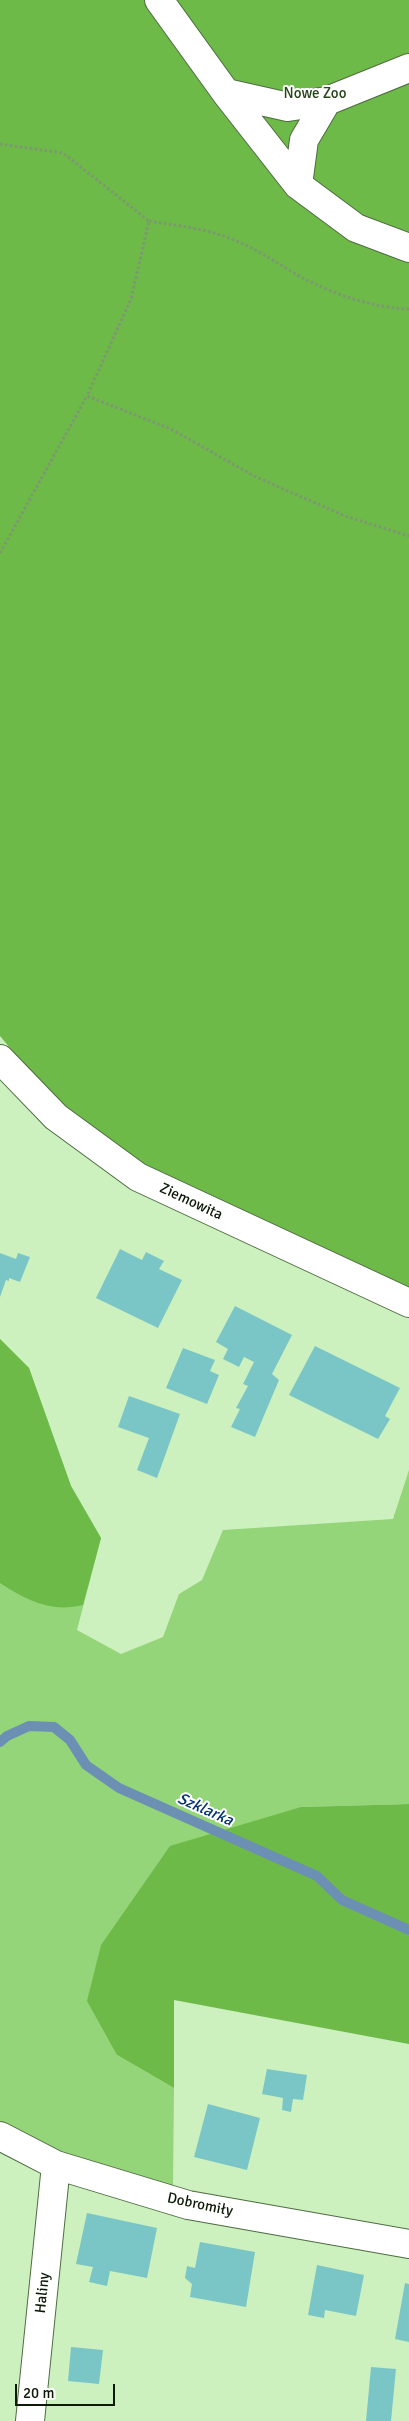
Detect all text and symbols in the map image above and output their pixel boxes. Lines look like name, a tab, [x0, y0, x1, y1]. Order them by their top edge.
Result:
park label: Nowe Zoo	[284, 85, 346, 103]
street label: Ziemowita	[157, 1180, 225, 1224]
water label: Szklarka	[174, 1789, 236, 1831]
street label: Dobromiły	[165, 2189, 235, 2221]
street label: Haliny	[32, 2272, 54, 2314]
scale bar	[18, 2374, 118, 2406]
text: 20 m	[23, 2384, 54, 2402]

